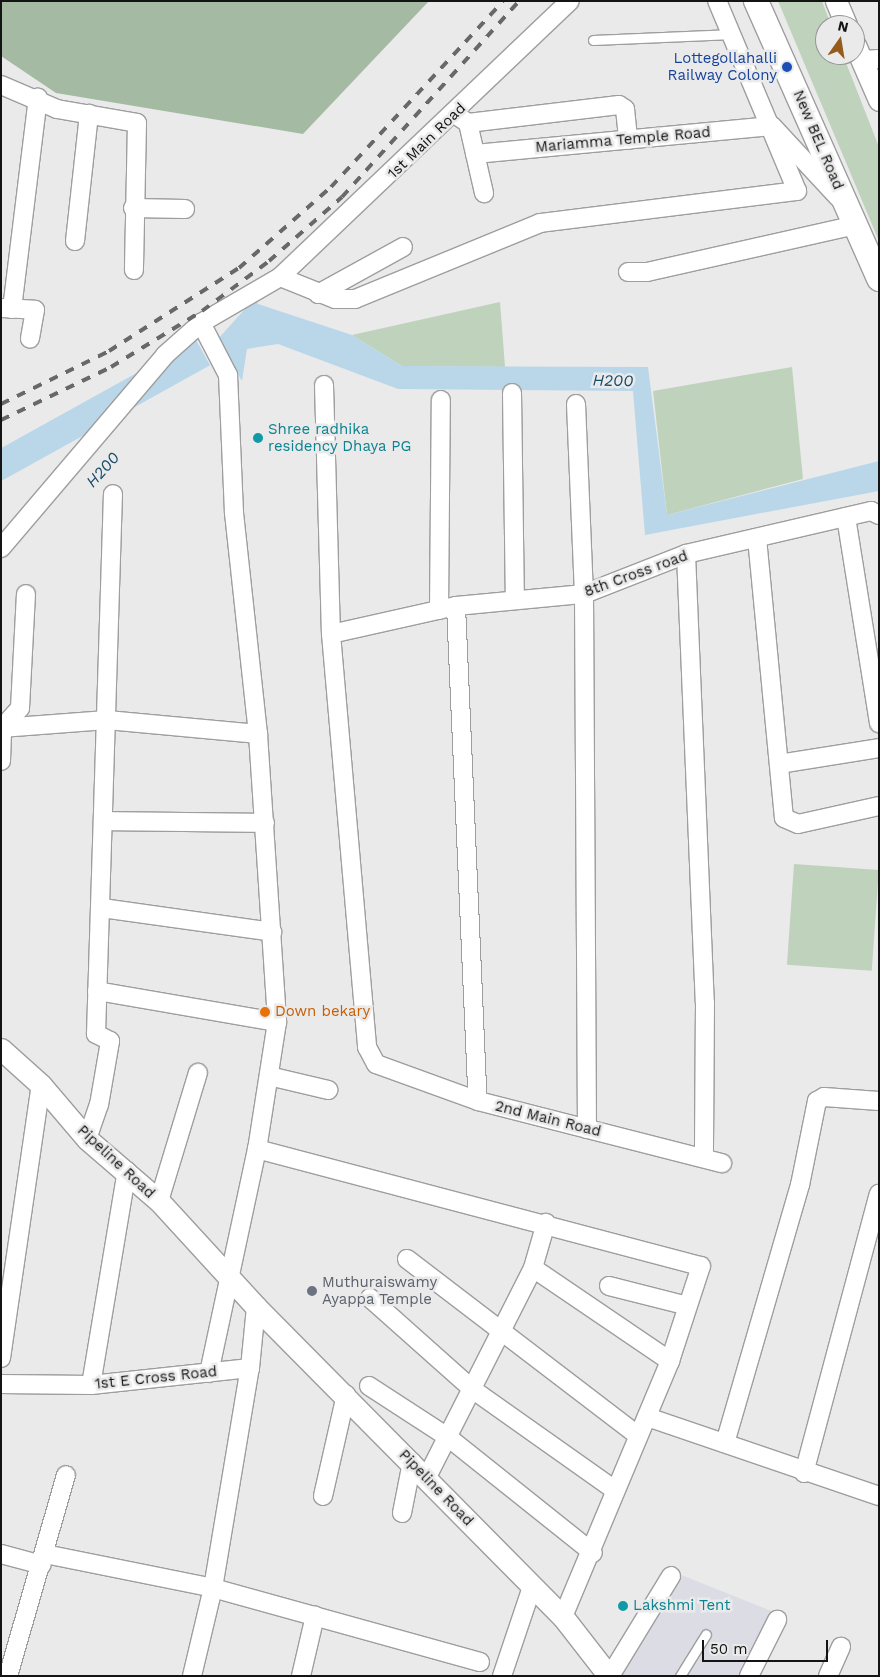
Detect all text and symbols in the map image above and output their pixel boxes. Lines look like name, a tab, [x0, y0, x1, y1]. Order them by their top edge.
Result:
north arrow	[815, 15, 865, 65]
text: N	[836, 17, 850, 35]
place label: Lottegollahalli Railway Colony	[667, 49, 777, 84]
marker: Lottegollahalli Railway Colony	[781, 61, 793, 73]
street label: New BEL Road	[789, 87, 847, 193]
street label: 1st Main Road	[384, 99, 470, 183]
street label: Mariamma Temple Road	[534, 123, 712, 157]
water label: H200	[592, 371, 634, 391]
place label: Shree radhika residency Dhaya PG	[268, 420, 412, 455]
marker: Shree radhika residency Dhaya PG	[252, 432, 264, 444]
water label: H200	[82, 448, 124, 492]
street label: 8th Cross road	[582, 547, 690, 601]
place label: Down bekary	[275, 1003, 370, 1021]
marker: Down bekary	[259, 1006, 271, 1018]
street label: 2nd Main Road	[493, 1097, 603, 1141]
street label: Pipeline Road	[73, 1122, 159, 1202]
place label: Muthuraiswamy Ayappa Temple	[322, 1273, 437, 1308]
marker: Muthuraiswamy Ayappa Temple	[306, 1285, 318, 1297]
street label: 1st E Cross Road	[94, 1363, 218, 1393]
street label: Pipeline Road	[395, 1446, 477, 1530]
place label: Lakshmi Tent	[633, 1597, 731, 1615]
marker: Lakshmi Tent	[617, 1600, 629, 1612]
scale bar	[705, 1630, 831, 1662]
text: 50 m	[710, 1640, 747, 1658]

